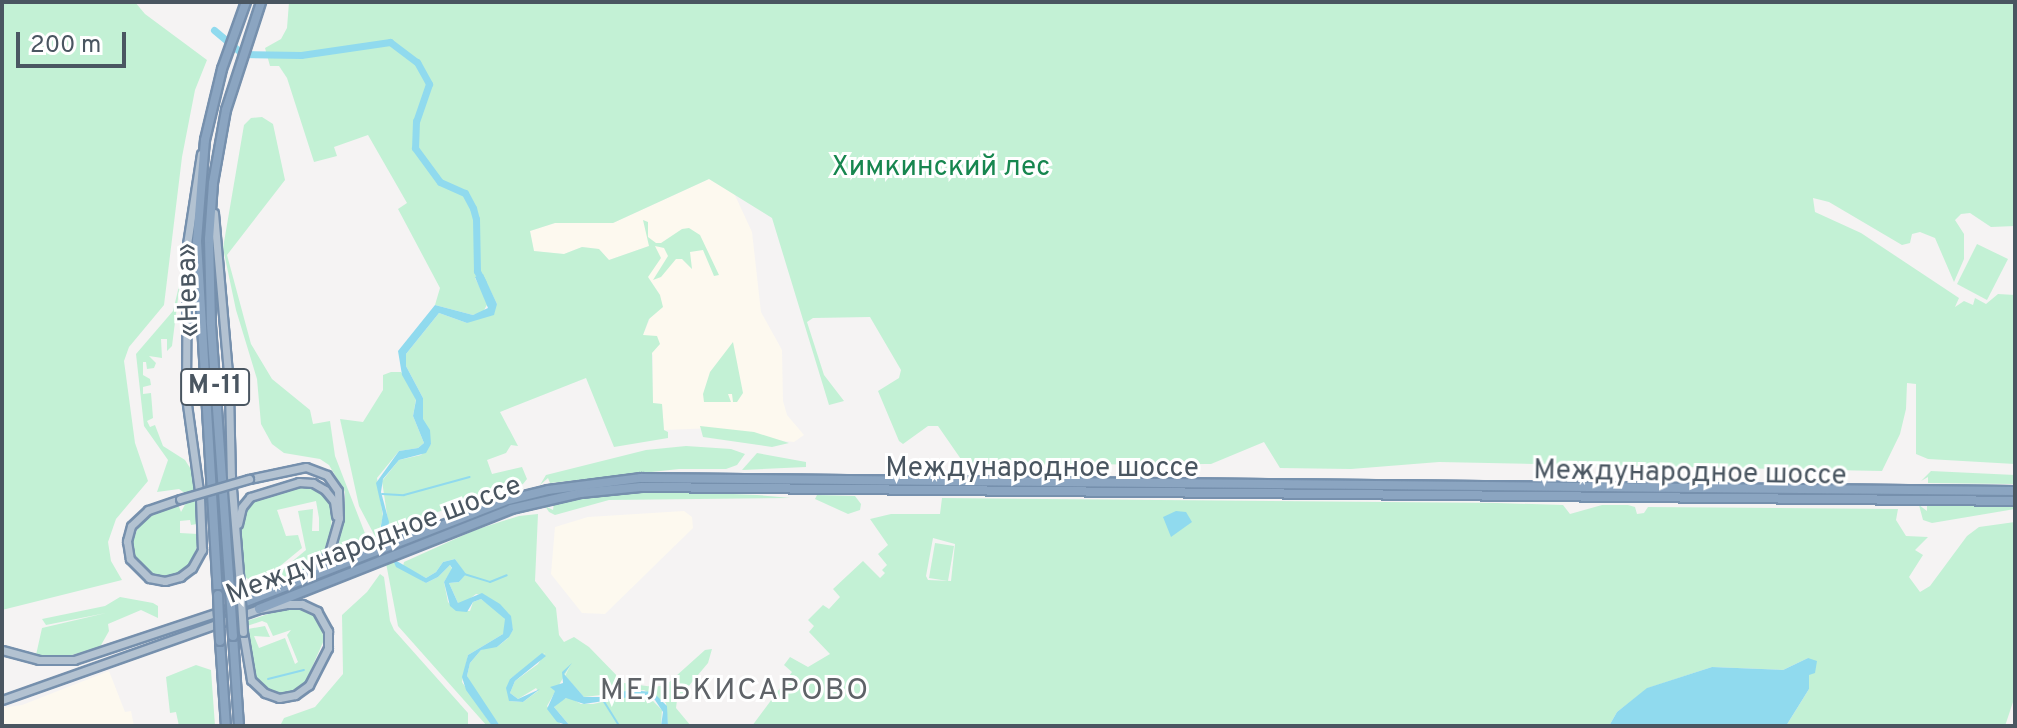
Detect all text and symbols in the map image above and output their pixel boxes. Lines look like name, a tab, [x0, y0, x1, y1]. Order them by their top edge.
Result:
scale bar	[20, 16, 130, 66]
text: 200 m	[30, 31, 101, 61]
park label: Химкинский лес	[832, 151, 1050, 185]
street label: «Нева»	[171, 242, 207, 338]
road number: М-11	[179, 365, 251, 409]
street label: Международное шоссе	[885, 452, 1199, 486]
street label: Международное шоссе	[1533, 454, 1847, 494]
street label: Международное шоссе	[222, 469, 526, 613]
district label: МЕЛЬКИСАРОВО	[600, 674, 870, 710]

